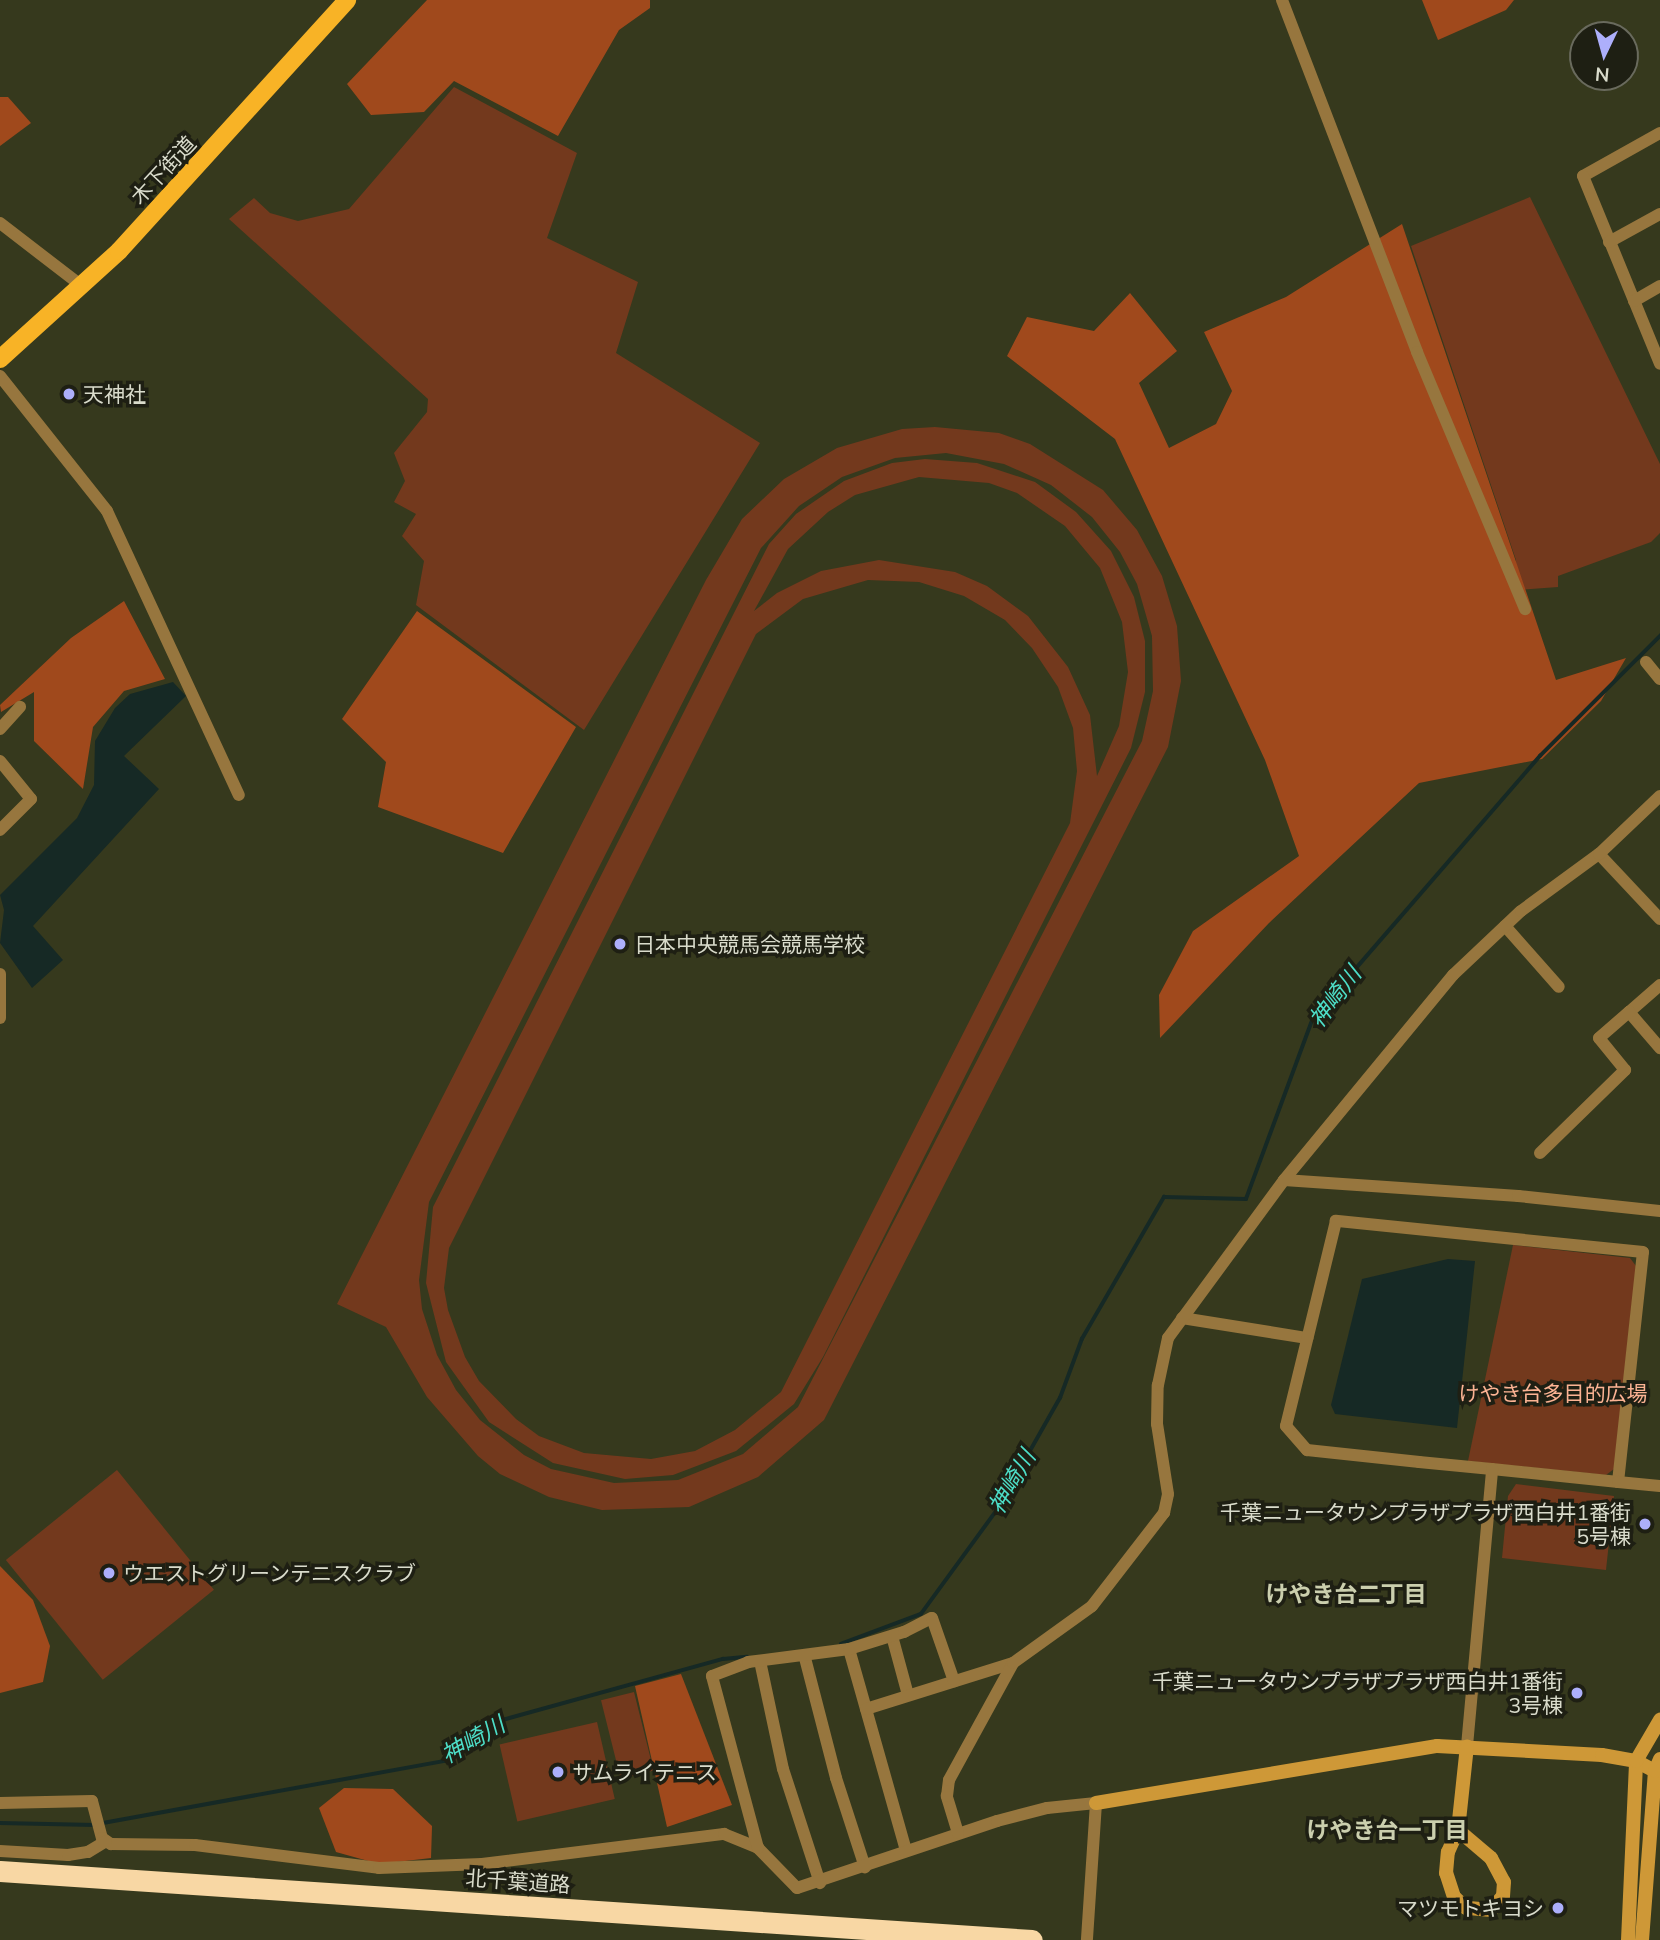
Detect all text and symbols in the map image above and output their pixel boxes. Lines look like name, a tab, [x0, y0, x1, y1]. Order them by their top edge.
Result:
north arrow	[1569, 21, 1639, 91]
text: N	[1594, 62, 1611, 88]
street label: 木下街道	[125, 131, 201, 209]
place label: 天神社	[83, 381, 146, 407]
marker: 天神社	[61, 386, 77, 402]
place label: 日本中央競馬会競馬学校	[634, 931, 865, 957]
marker: 日本中央競馬会競馬学校	[612, 936, 628, 952]
water label: 神崎川	[1303, 961, 1367, 1033]
park label: けやき台多目的広場	[1459, 1380, 1647, 1406]
water label: 神崎川	[983, 1445, 1041, 1519]
place label: 千葉ニュータウンプラザプラザ西白井1番街 5号棟	[1219, 1499, 1631, 1549]
marker: 千葉ニュータウンプラザプラザ西白井1番街 5号棟	[1637, 1516, 1653, 1532]
place label: ウエストグリーンテニスクラブ	[123, 1560, 417, 1586]
marker: ウエストグリーンテニスクラブ	[101, 1565, 117, 1581]
district label: けやき台二丁目	[1266, 1580, 1426, 1608]
place label: 千葉ニュータウンプラザプラザ西白井1番街 3号棟	[1151, 1668, 1563, 1718]
marker: 千葉ニュータウンプラザプラザ西白井1番街 3号棟	[1569, 1685, 1585, 1701]
water label: 神崎川	[436, 1711, 510, 1769]
place label: サムライテニス	[572, 1759, 719, 1785]
marker: サムライテニス	[550, 1764, 566, 1780]
district label: けやき台一丁目	[1307, 1816, 1467, 1844]
street label: 北千葉道路	[465, 1865, 571, 1897]
place label: マツモトキヨシ	[1397, 1895, 1544, 1921]
marker: マツモトキヨシ	[1550, 1900, 1566, 1916]

